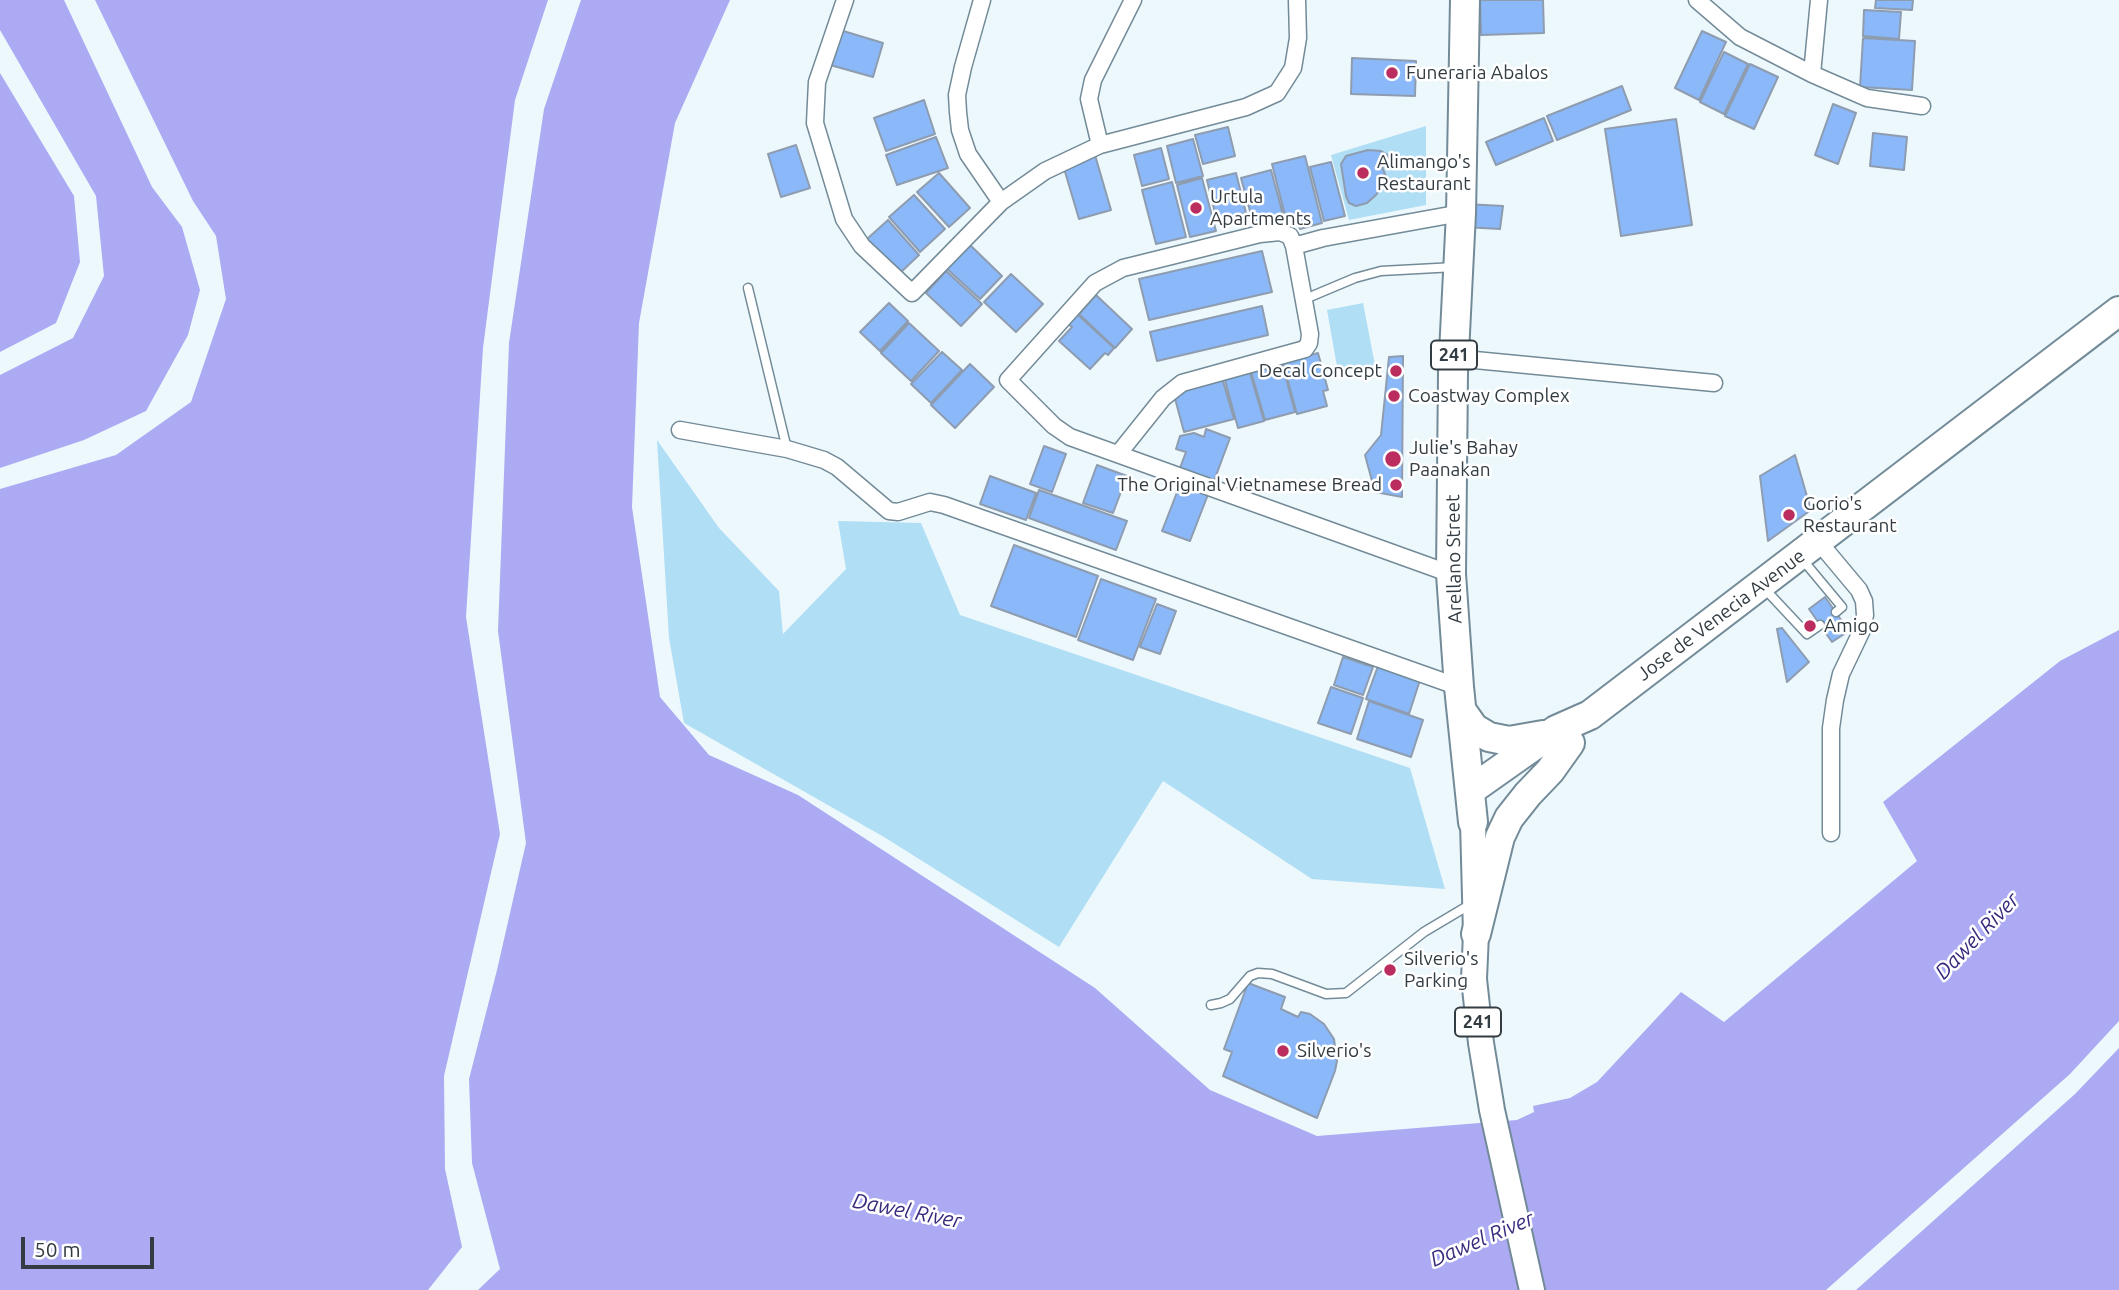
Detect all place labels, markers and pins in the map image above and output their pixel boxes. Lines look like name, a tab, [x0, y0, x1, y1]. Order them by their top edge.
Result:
place label: Funeraria Abalos	[1406, 62, 1548, 84]
marker: Funeraria Abalos	[1384, 65, 1400, 81]
place label: Alimango's Restaurant	[1377, 151, 1471, 195]
marker: Alimango's Restaurant	[1355, 165, 1371, 181]
place label: Urtula Apartments	[1210, 186, 1311, 230]
marker: Urtula Apartments	[1188, 200, 1204, 216]
place label: Decal Concept	[1259, 360, 1382, 382]
marker: Decal Concept	[1388, 363, 1404, 379]
place label: Coastway Complex	[1408, 385, 1570, 407]
marker: Coastway Complex	[1386, 388, 1402, 404]
place label: Julie's Bahay Paanakan	[1409, 437, 1518, 481]
marker: Julie's Bahay Paanakan	[1383, 449, 1403, 469]
place label: The Original Vietnamese Bread	[1117, 474, 1382, 496]
marker: The Original Vietnamese Bread	[1388, 477, 1404, 493]
place label: Gorio's Restaurant	[1803, 493, 1897, 537]
marker: Gorio's Restaurant	[1781, 507, 1797, 523]
place label: Amigo	[1824, 615, 1879, 637]
marker: Amigo	[1802, 618, 1818, 634]
place label: Silverio's Parking	[1404, 948, 1479, 992]
marker: Silverio's Parking	[1382, 962, 1398, 978]
place label: Silverio's	[1297, 1040, 1372, 1062]
marker: Silverio's	[1275, 1043, 1291, 1059]

